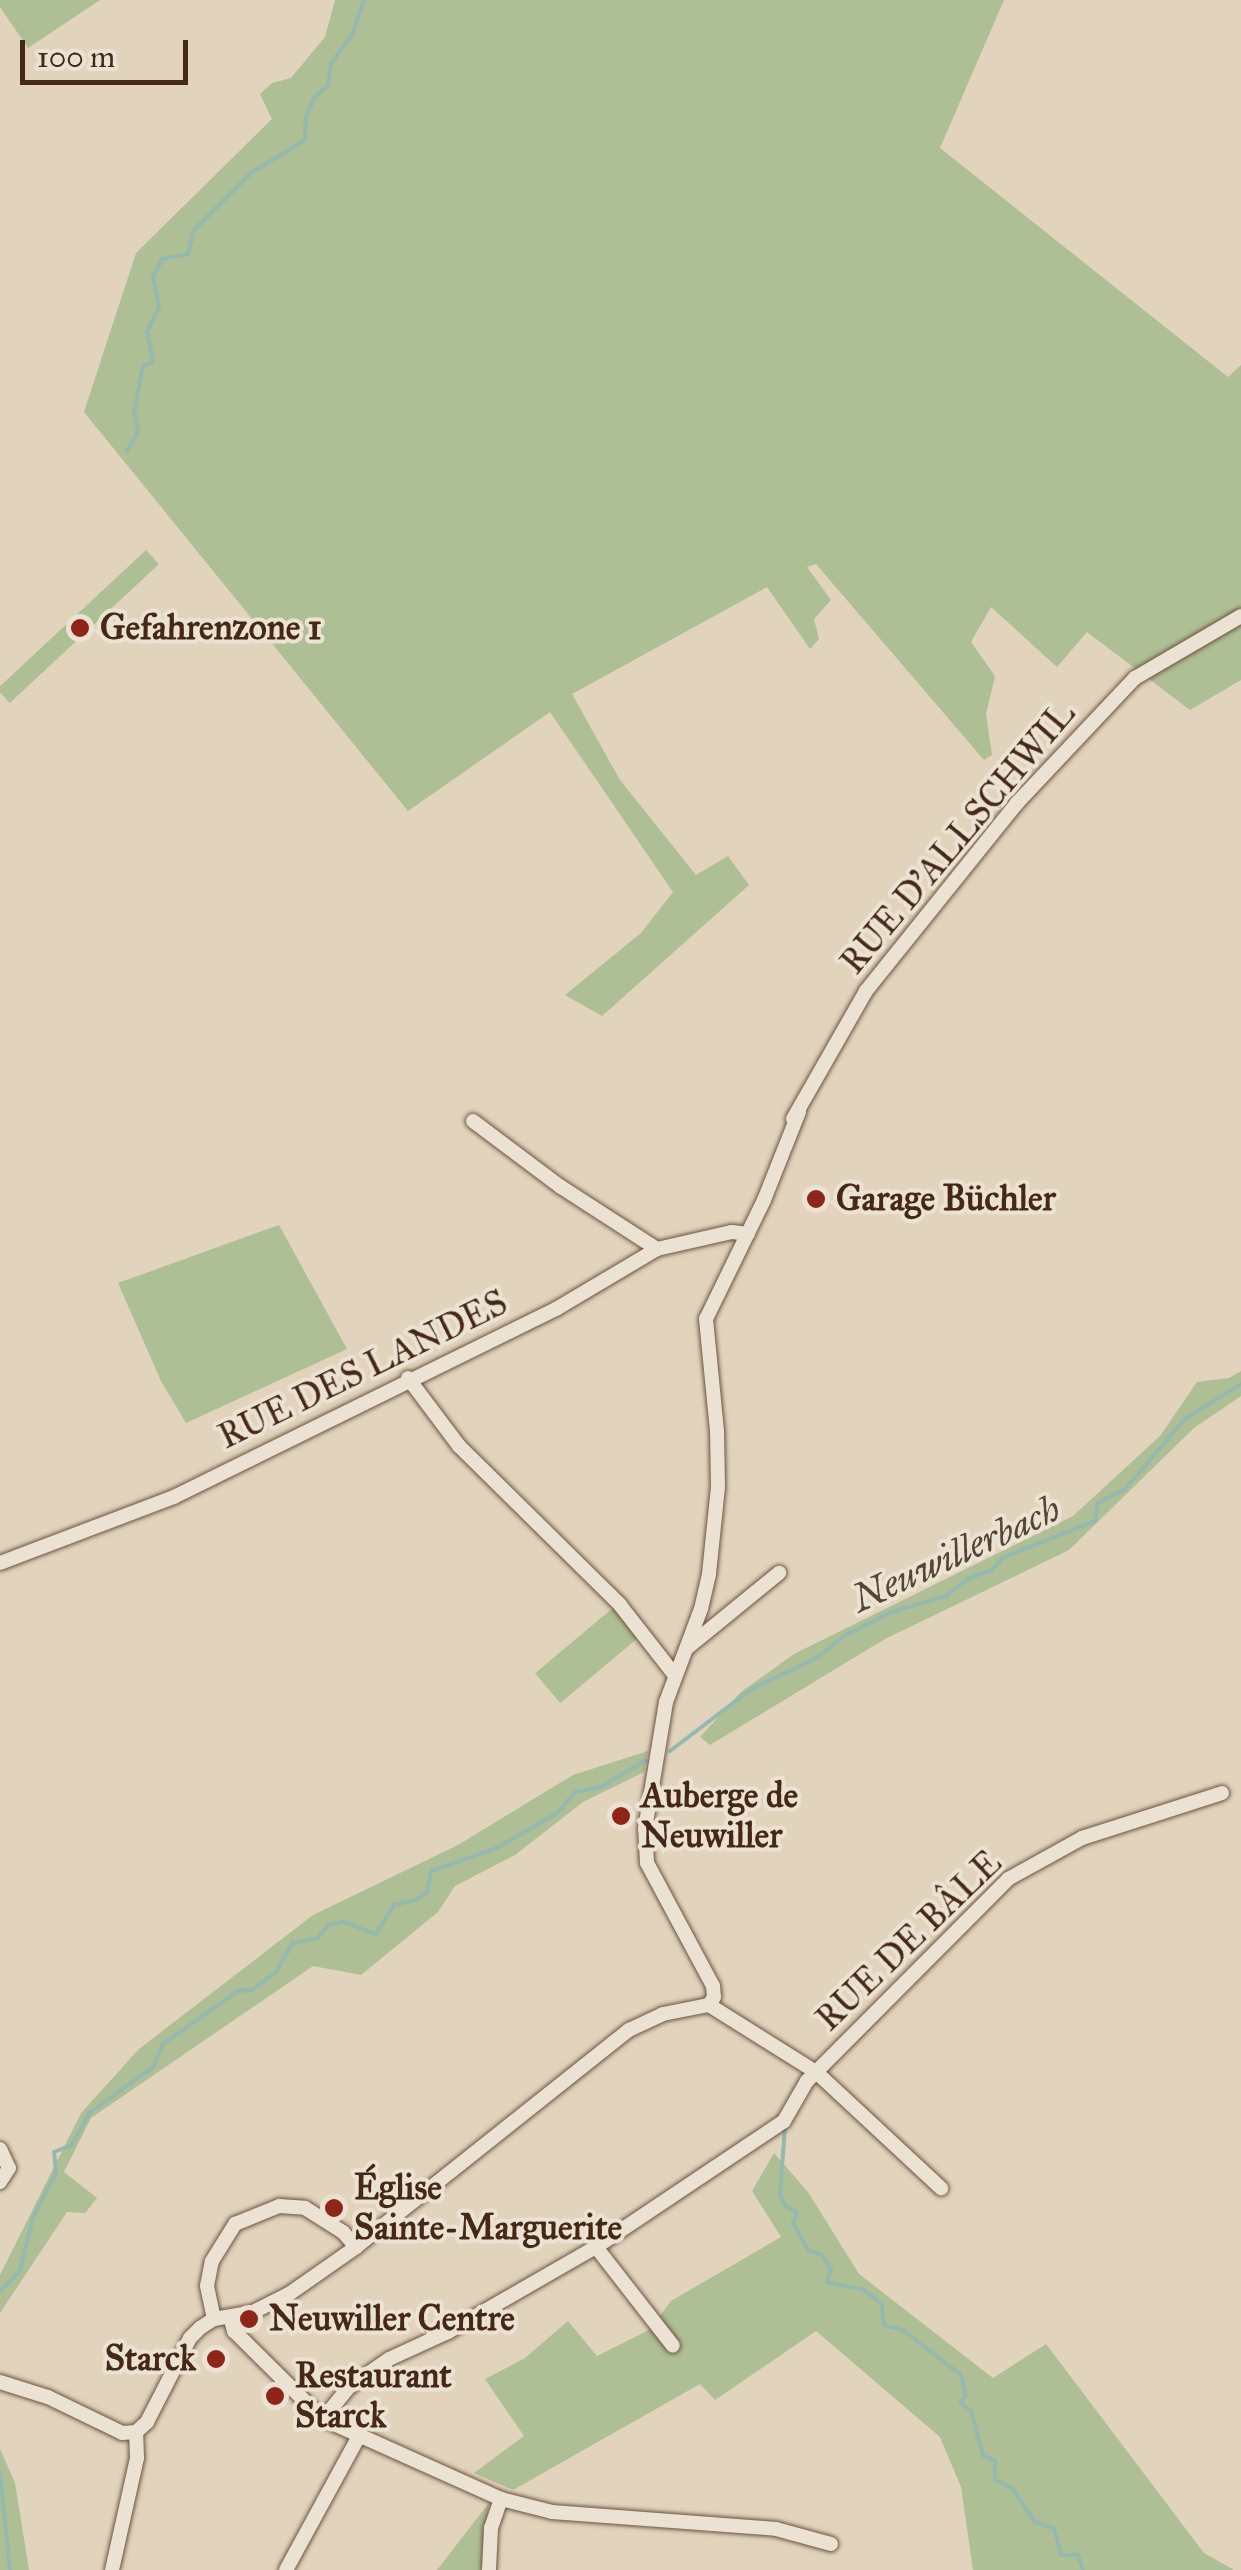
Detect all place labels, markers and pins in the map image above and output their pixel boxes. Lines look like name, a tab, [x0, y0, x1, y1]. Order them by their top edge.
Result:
place label: Gefahrenzone 1	[100, 607, 322, 649]
marker: Gefahrenzone 1	[69, 617, 91, 639]
place label: Garage Büchler	[836, 1178, 1056, 1220]
marker: Garage Büchler	[805, 1188, 827, 1210]
place label: Auberge de Neuwiller	[641, 1775, 798, 1857]
marker: Auberge de Neuwiller	[610, 1805, 632, 1827]
place label: Église Sainte-Marguerite	[354, 2167, 622, 2249]
marker: Église Sainte-Marguerite	[323, 2197, 345, 2219]
place label: Neuwiller Centre	[269, 2298, 515, 2340]
marker: Neuwiller Centre	[238, 2308, 260, 2330]
place label: Starck	[105, 2338, 196, 2380]
marker: Starck	[205, 2348, 227, 2370]
place label: Restaurant Starck	[295, 2355, 452, 2437]
marker: Restaurant Starck	[264, 2385, 286, 2407]

